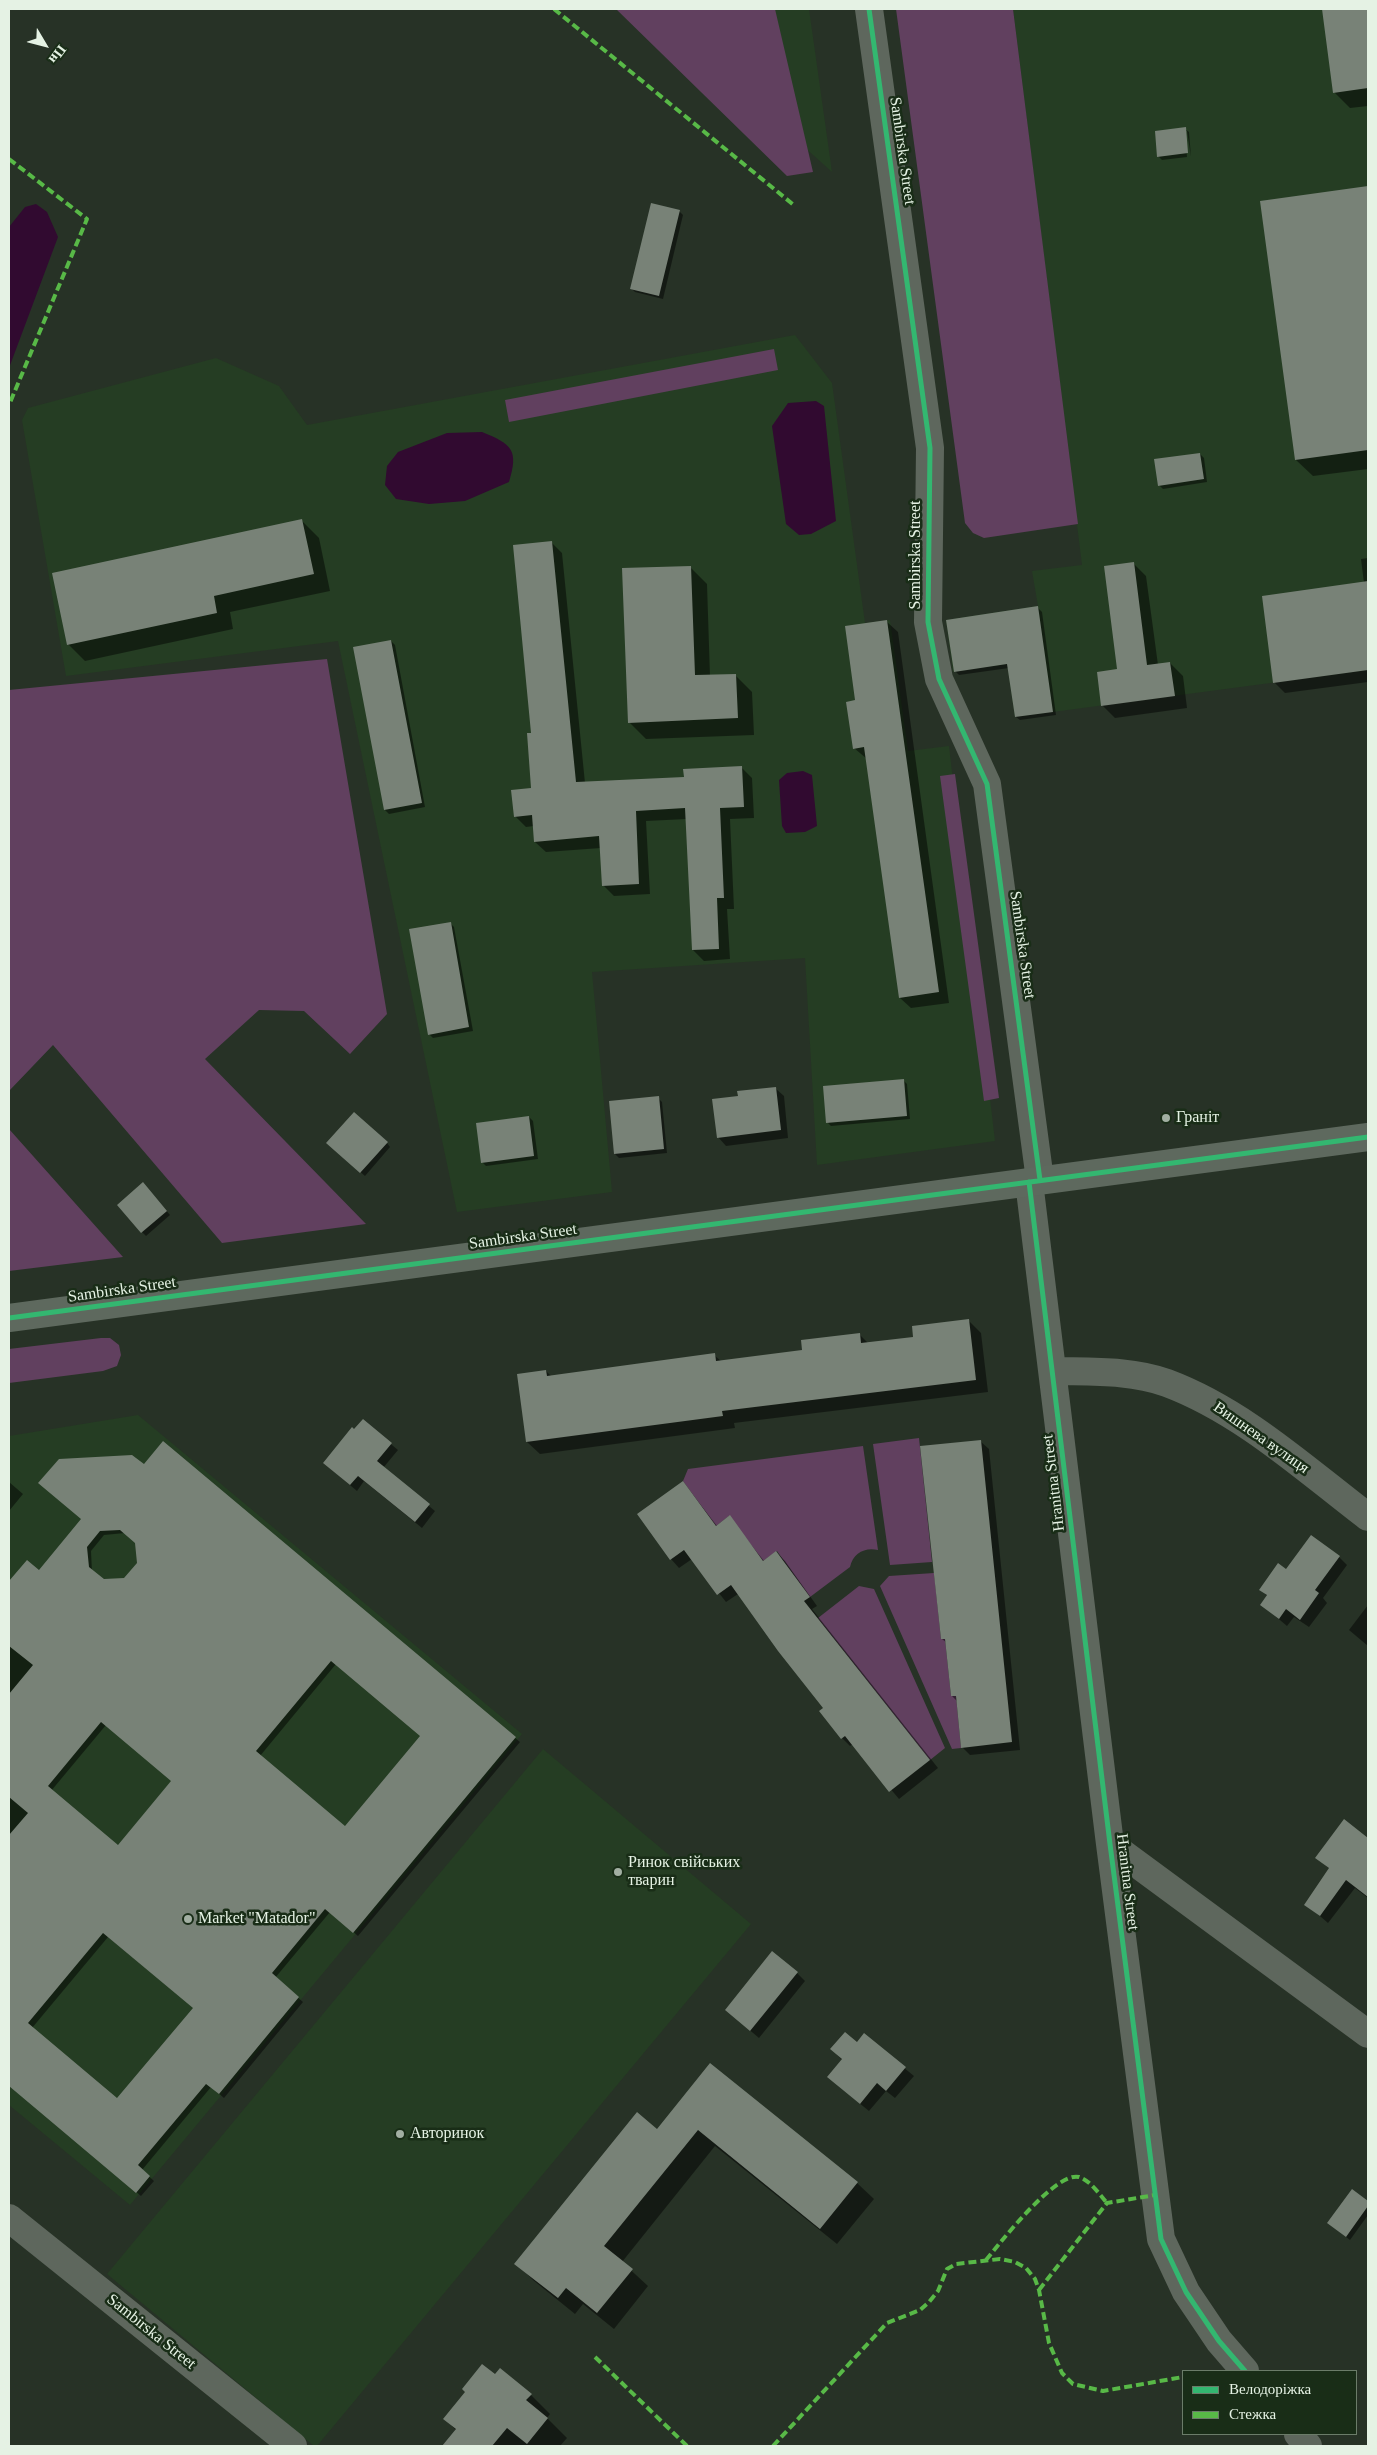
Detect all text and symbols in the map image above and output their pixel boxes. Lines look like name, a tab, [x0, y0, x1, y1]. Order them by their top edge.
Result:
north arrow	[20, 20, 70, 70]
text: Пн	[46, 42, 69, 66]
street label: Sambirska Street	[885, 96, 919, 206]
street label: Sambirska Street	[906, 501, 926, 609]
street label: Sambirska Street	[1005, 890, 1039, 1000]
place label: Граніт	[1176, 1108, 1219, 1128]
marker: Граніт	[1160, 1112, 1172, 1124]
street label: Sambirska Street	[468, 1220, 578, 1254]
street label: Sambirska Street	[67, 1273, 177, 1307]
street label: Вишнева вулиця	[1209, 1398, 1313, 1478]
street label: Hranitna Street	[1039, 1434, 1069, 1532]
street label: Hranitna Street	[1112, 1833, 1142, 1931]
place label: Ринок свійських тварин	[628, 1853, 740, 1891]
marker: Ринок свійських тварин	[612, 1866, 624, 1878]
place label: Market "Matador"	[198, 1909, 315, 1929]
marker: Market "Matador"	[182, 1913, 194, 1925]
place label: Авторинок	[410, 2124, 484, 2144]
marker: Авторинок	[394, 2128, 406, 2140]
street label: Sambirska Street	[103, 2290, 199, 2374]
legend	[1182, 2370, 1357, 2435]
text: Велодоріжка	[1229, 2381, 1311, 2397]
text: Стежка	[1229, 2406, 1276, 2422]

